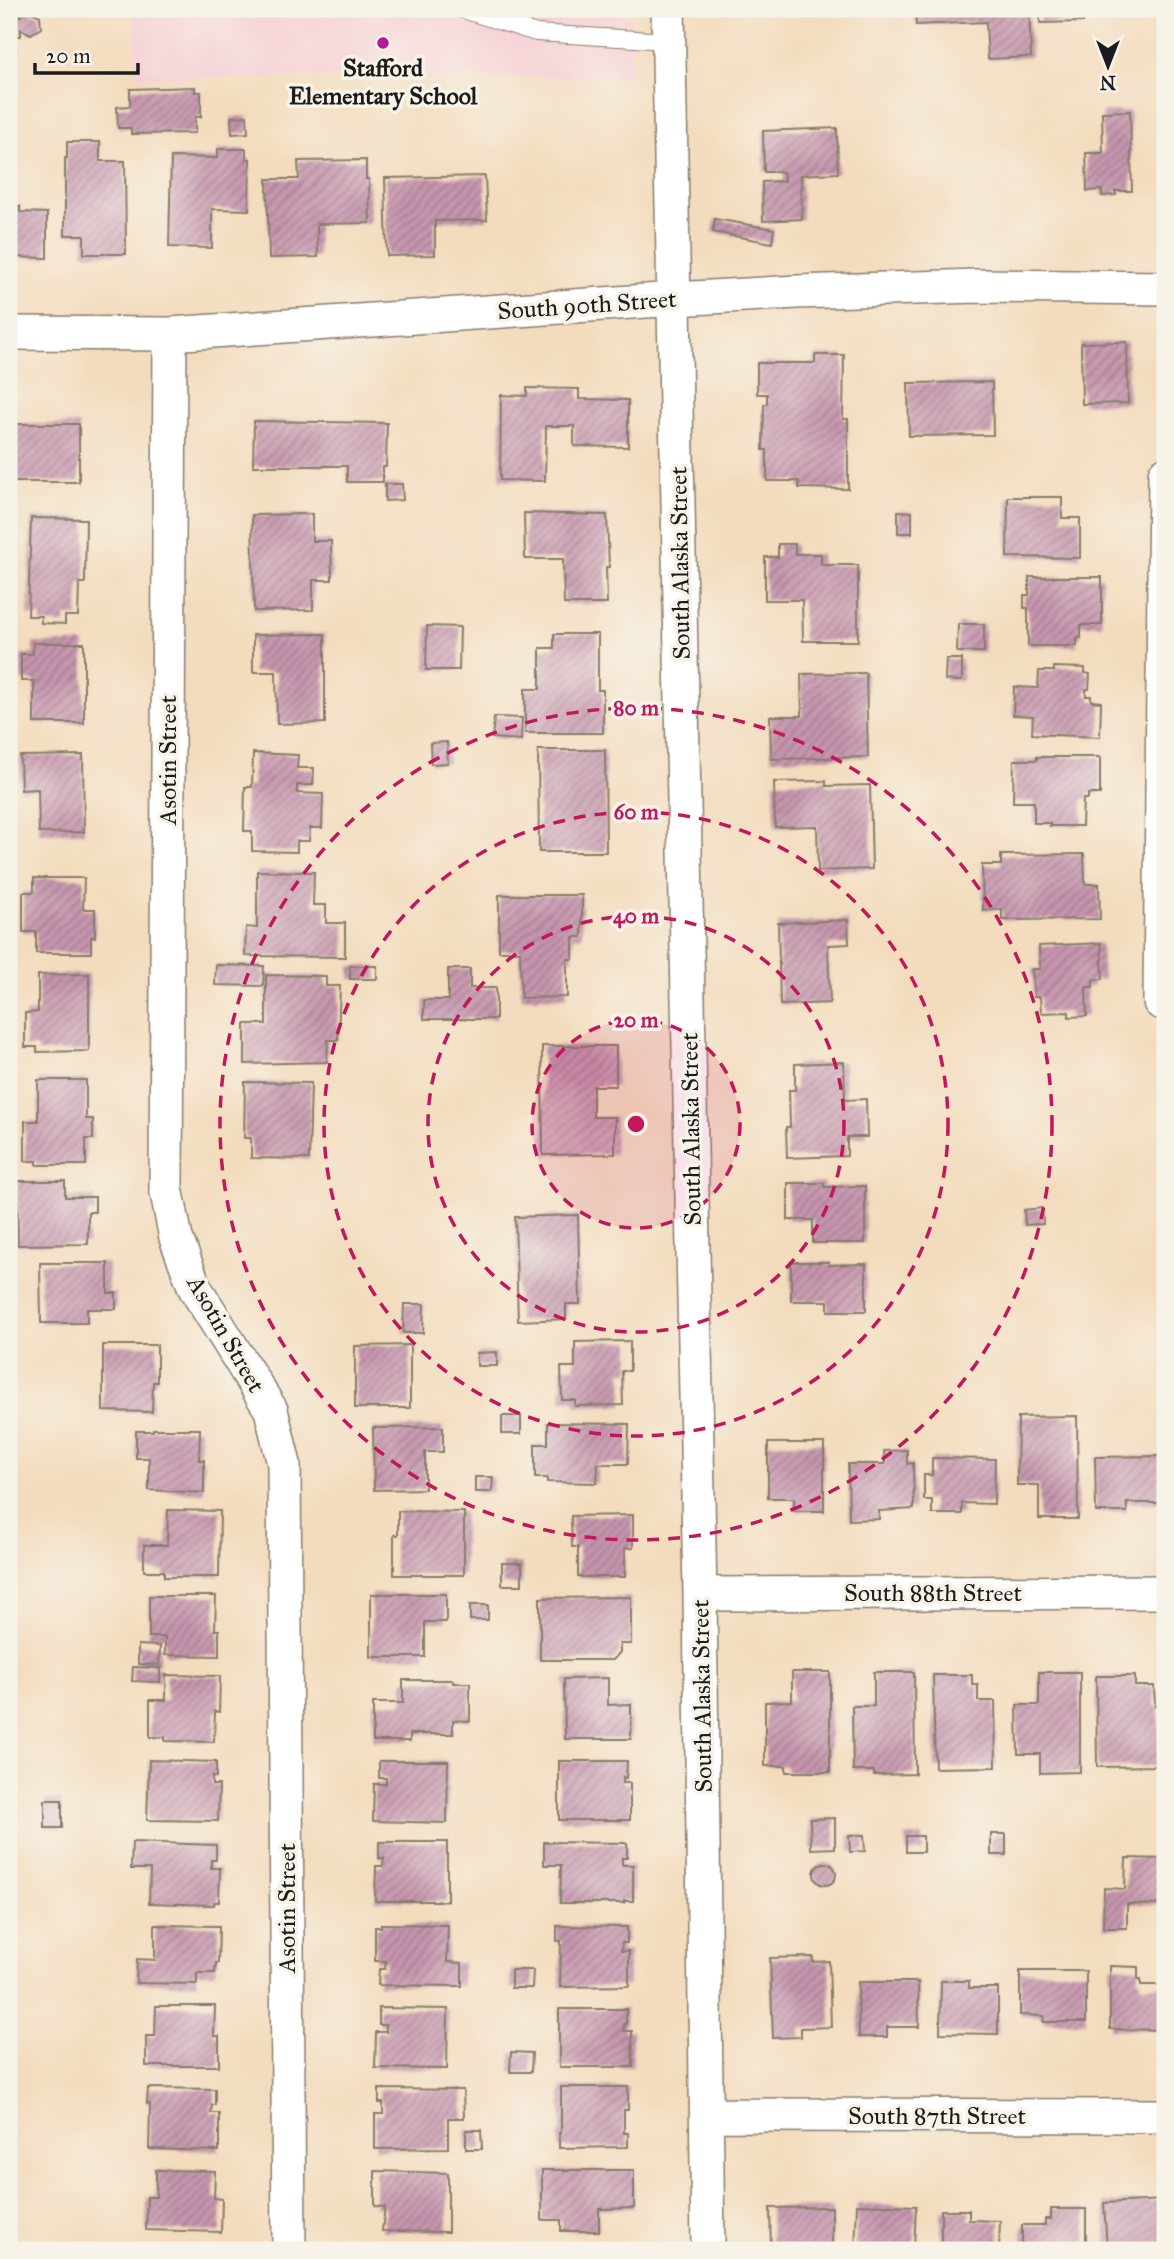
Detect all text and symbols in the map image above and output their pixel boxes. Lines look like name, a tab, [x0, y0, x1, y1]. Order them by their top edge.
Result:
scale bar	[35, 32, 138, 76]
north arrow	[1072, 32, 1142, 102]
marker: Stafford Elementary School	[375, 35, 391, 51]
text: 20 m	[46, 43, 91, 69]
place label: Stafford Elementary School	[289, 53, 478, 111]
text: N	[1100, 71, 1116, 94]
street label: South 90th Street	[496, 284, 678, 326]
street label: South Alaska Street	[663, 466, 697, 660]
street label: Asotin Street	[153, 694, 183, 826]
text: 80 m	[613, 695, 659, 721]
text: 60 m	[613, 799, 659, 825]
text: 40 m	[613, 903, 659, 929]
text: 20 m	[614, 1007, 659, 1033]
street label: South Alaska Street	[674, 1032, 708, 1226]
centre of rings	[624, 1112, 648, 1136]
street label: Asotin Street	[180, 1269, 272, 1398]
street label: South 88th Street	[844, 1578, 1023, 1608]
street label: South Alaska Street	[685, 1599, 719, 1793]
street label: Asotin Street	[272, 1842, 302, 1974]
street label: South 87th Street	[848, 2101, 1027, 2131]

